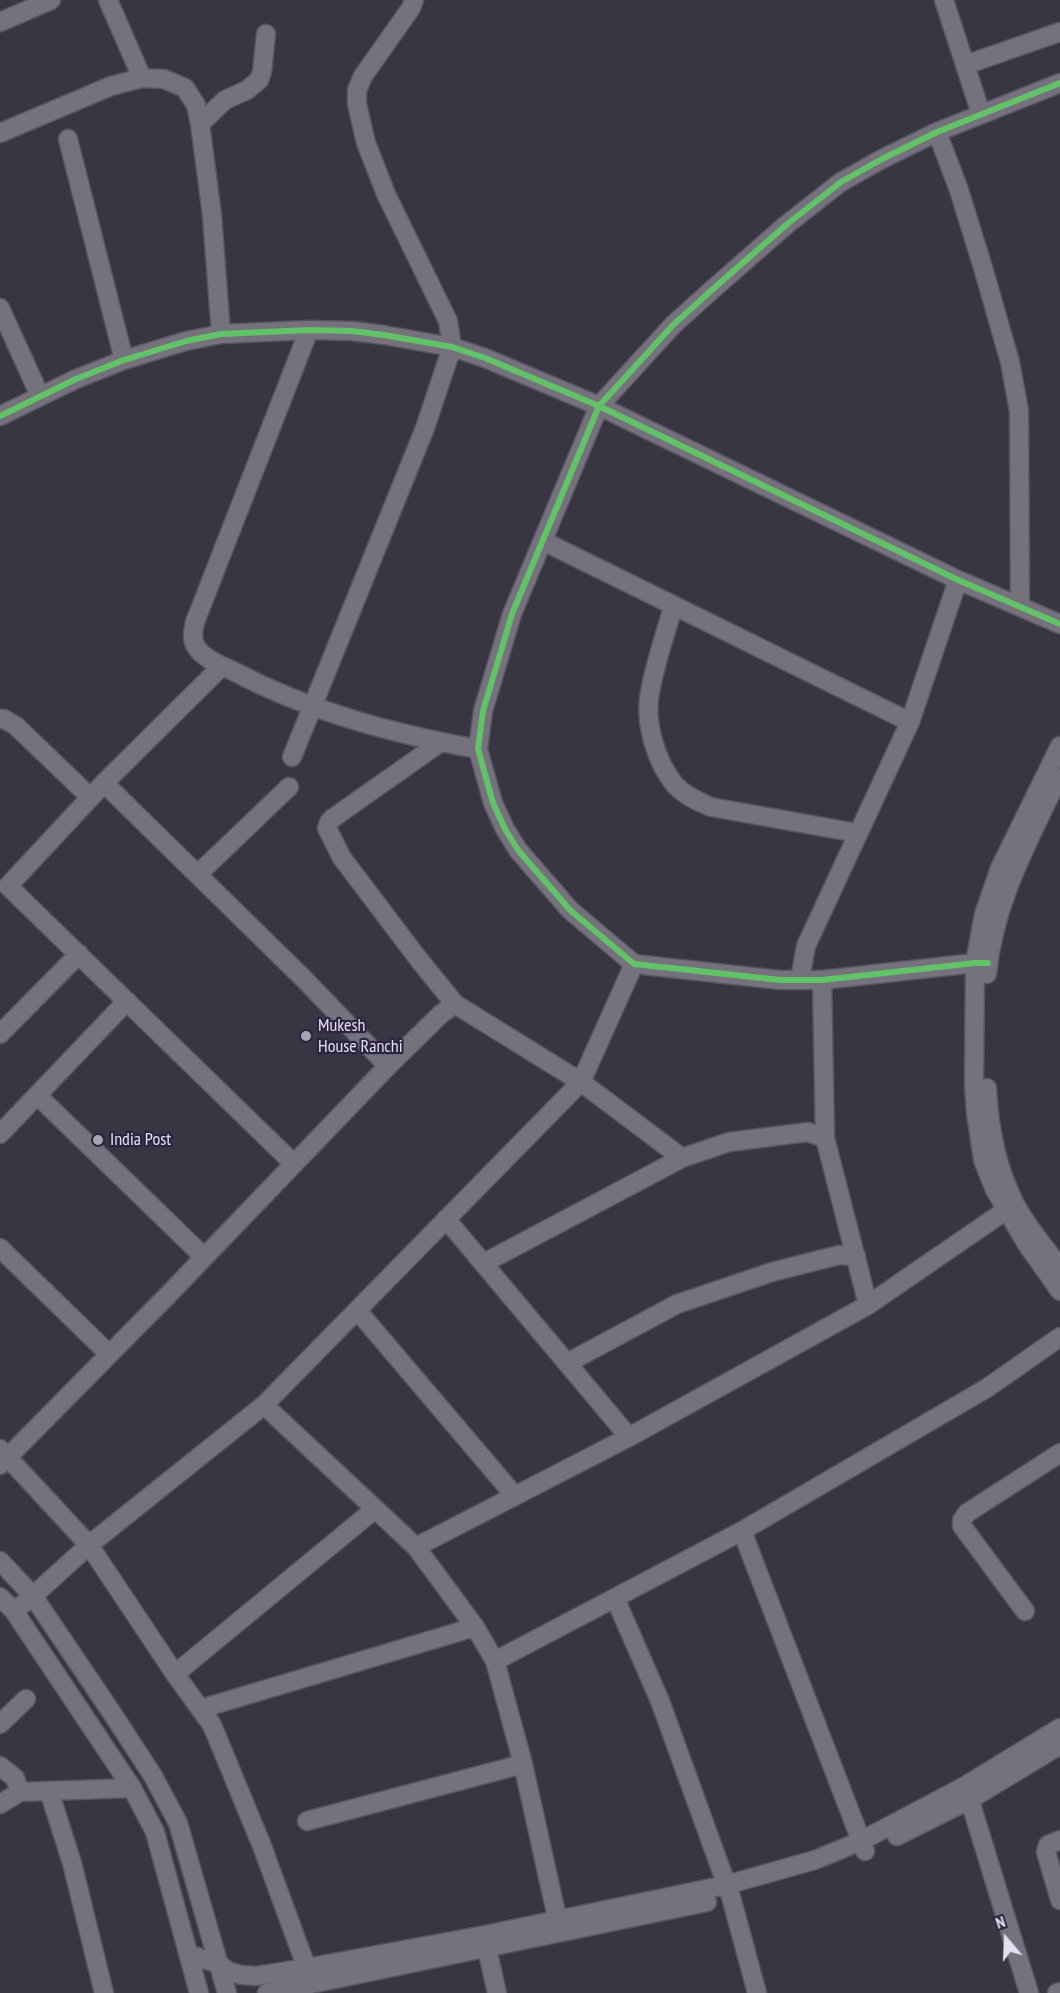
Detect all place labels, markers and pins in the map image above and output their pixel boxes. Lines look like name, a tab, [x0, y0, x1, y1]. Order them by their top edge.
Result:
place label: Mukesh House Ranchi	[318, 1015, 403, 1058]
marker: Mukesh House Ranchi	[299, 1029, 313, 1043]
place label: India Post	[110, 1129, 171, 1151]
marker: India Post	[91, 1133, 105, 1147]

